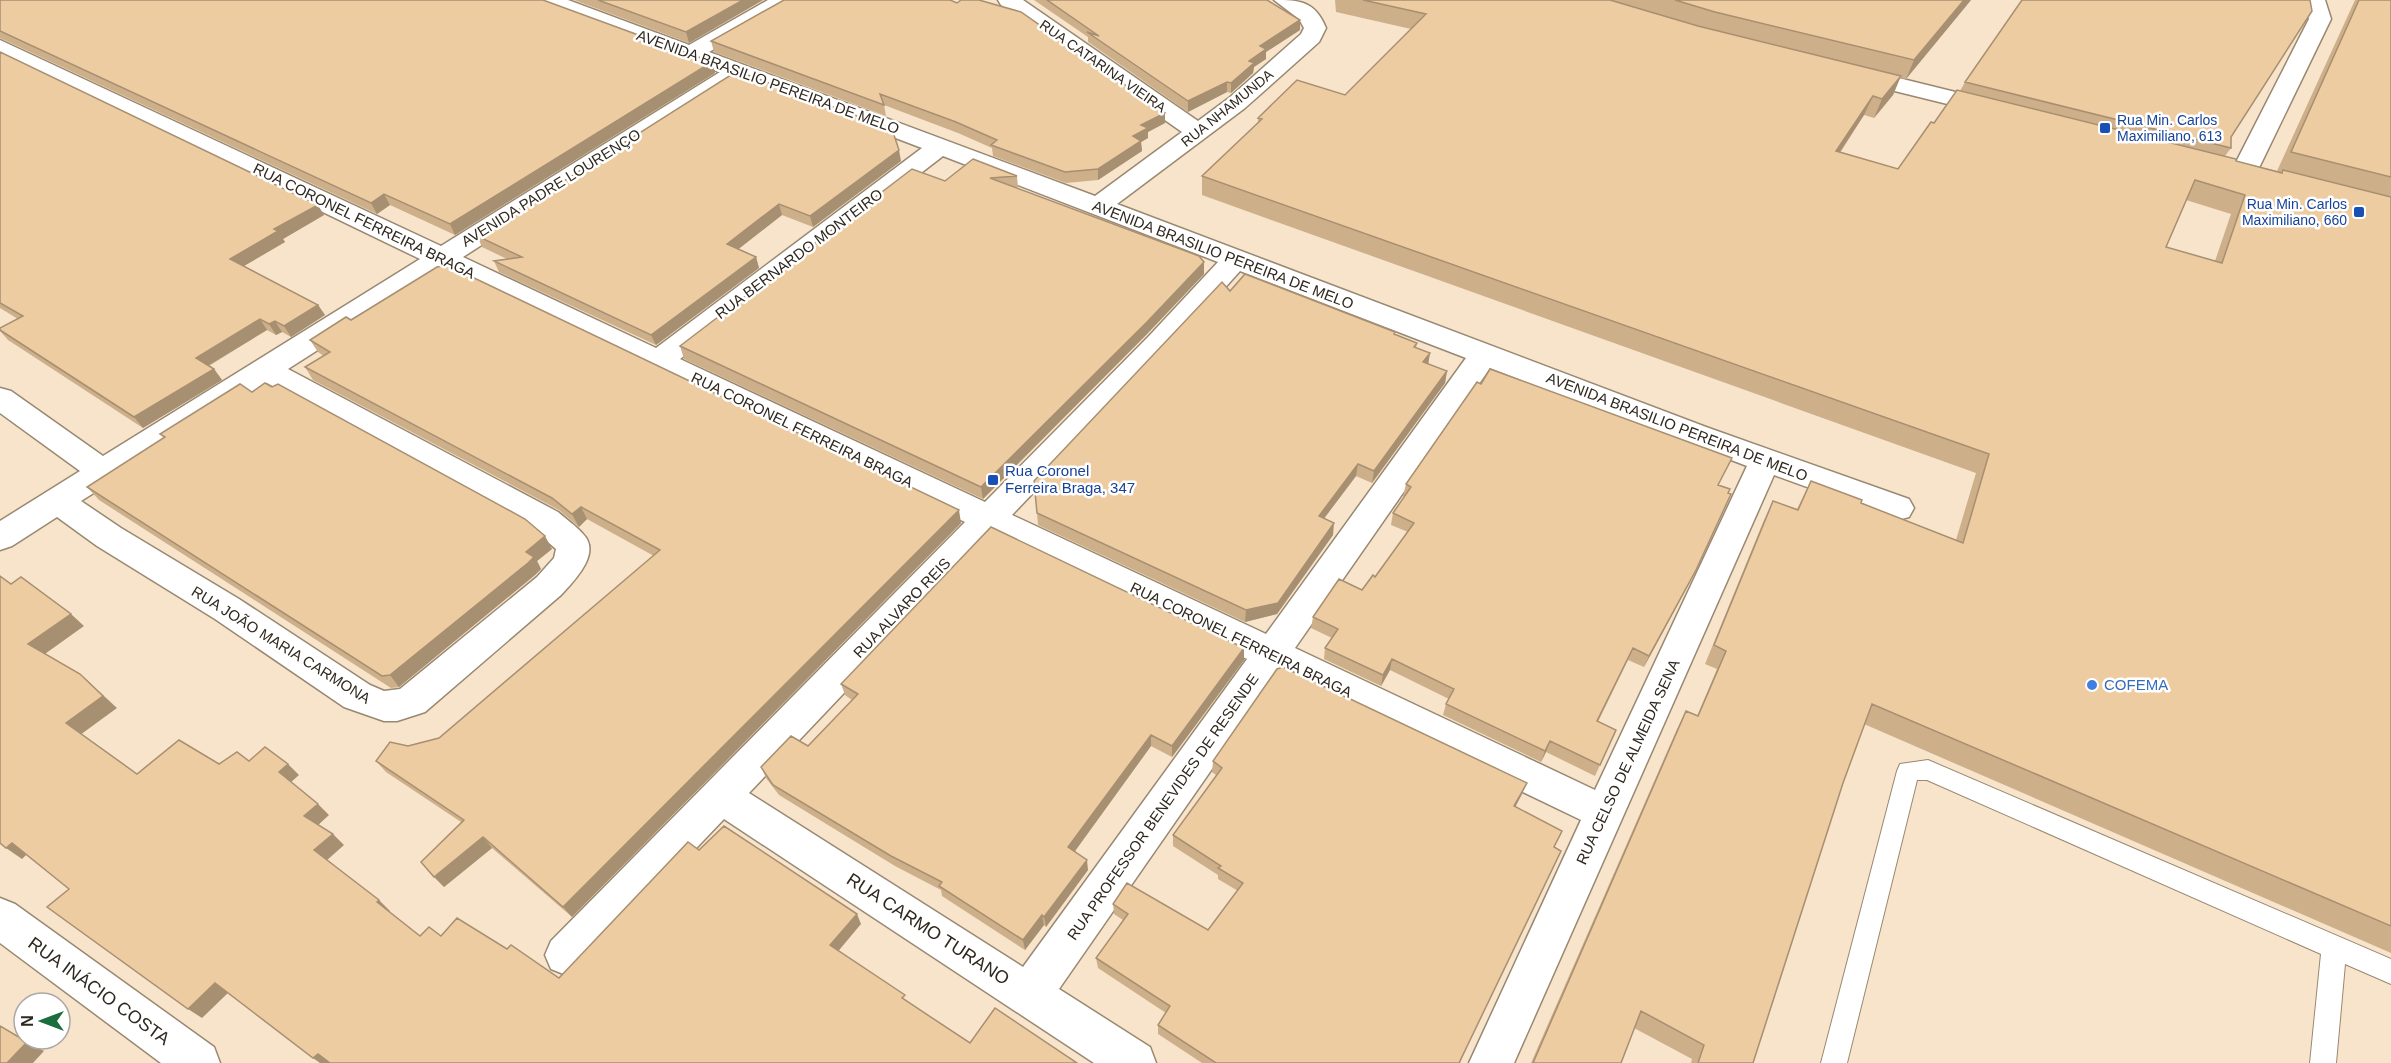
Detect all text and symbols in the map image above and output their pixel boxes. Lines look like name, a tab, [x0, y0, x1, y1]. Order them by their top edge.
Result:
street label: RUA CATARINA VIEIRA	[1037, 16, 1170, 116]
street label: AVENIDA BRASILIO PEREIRA DE MELO	[635, 26, 902, 137]
street label: RUA NHAMUNDA	[1178, 66, 1277, 150]
place label: Rua Min. Carlos Maximiliano, 613	[2117, 112, 2222, 144]
marker: Rua Min. Carlos Maximiliano, 613	[2098, 121, 2112, 135]
street label: AVENIDA PADRE LOURENÇO	[458, 125, 643, 250]
street label: RUA CORONEL FERREIRA BRAGA	[251, 159, 478, 282]
street label: RUA BERNARDO MONTEIRO	[712, 185, 886, 322]
place label: Rua Min. Carlos Maximiliano, 660	[2242, 196, 2347, 228]
street label: AVENIDA BRASILIO PEREIRA DE MELO	[1090, 197, 1356, 312]
marker: Rua Min. Carlos Maximiliano, 660	[2352, 205, 2366, 219]
street label: RUA CORONEL FERREIRA BRAGA	[689, 368, 916, 491]
street label: AVENIDA BRASILIO PEREIRA DE MELO	[1544, 369, 1810, 484]
place label: Rua Coronel Ferreira Braga, 347	[1005, 462, 1135, 496]
marker: Rua Coronel Ferreira Braga, 347	[986, 473, 1000, 487]
street label: RUA ALVARO REIS	[850, 554, 954, 661]
street label: RUA CORONEL FERREIRA BRAGA	[1128, 578, 1355, 701]
street label: RUA JOÃO MARIA CARMONA	[189, 582, 374, 707]
street label: RUA CELSO DE ALMEIDA SENA	[1572, 657, 1683, 867]
street label: RUA PROFESSOR BENEVIDES DE RESENDE	[1064, 670, 1262, 943]
place label: COFEMA	[2104, 676, 2168, 693]
marker: COFEMA	[2085, 678, 2099, 692]
street label: RUA CARMO TURANO	[843, 869, 1013, 989]
street label: RUA INÁCIO COSTA	[24, 932, 174, 1050]
north arrow	[12, 991, 72, 1051]

